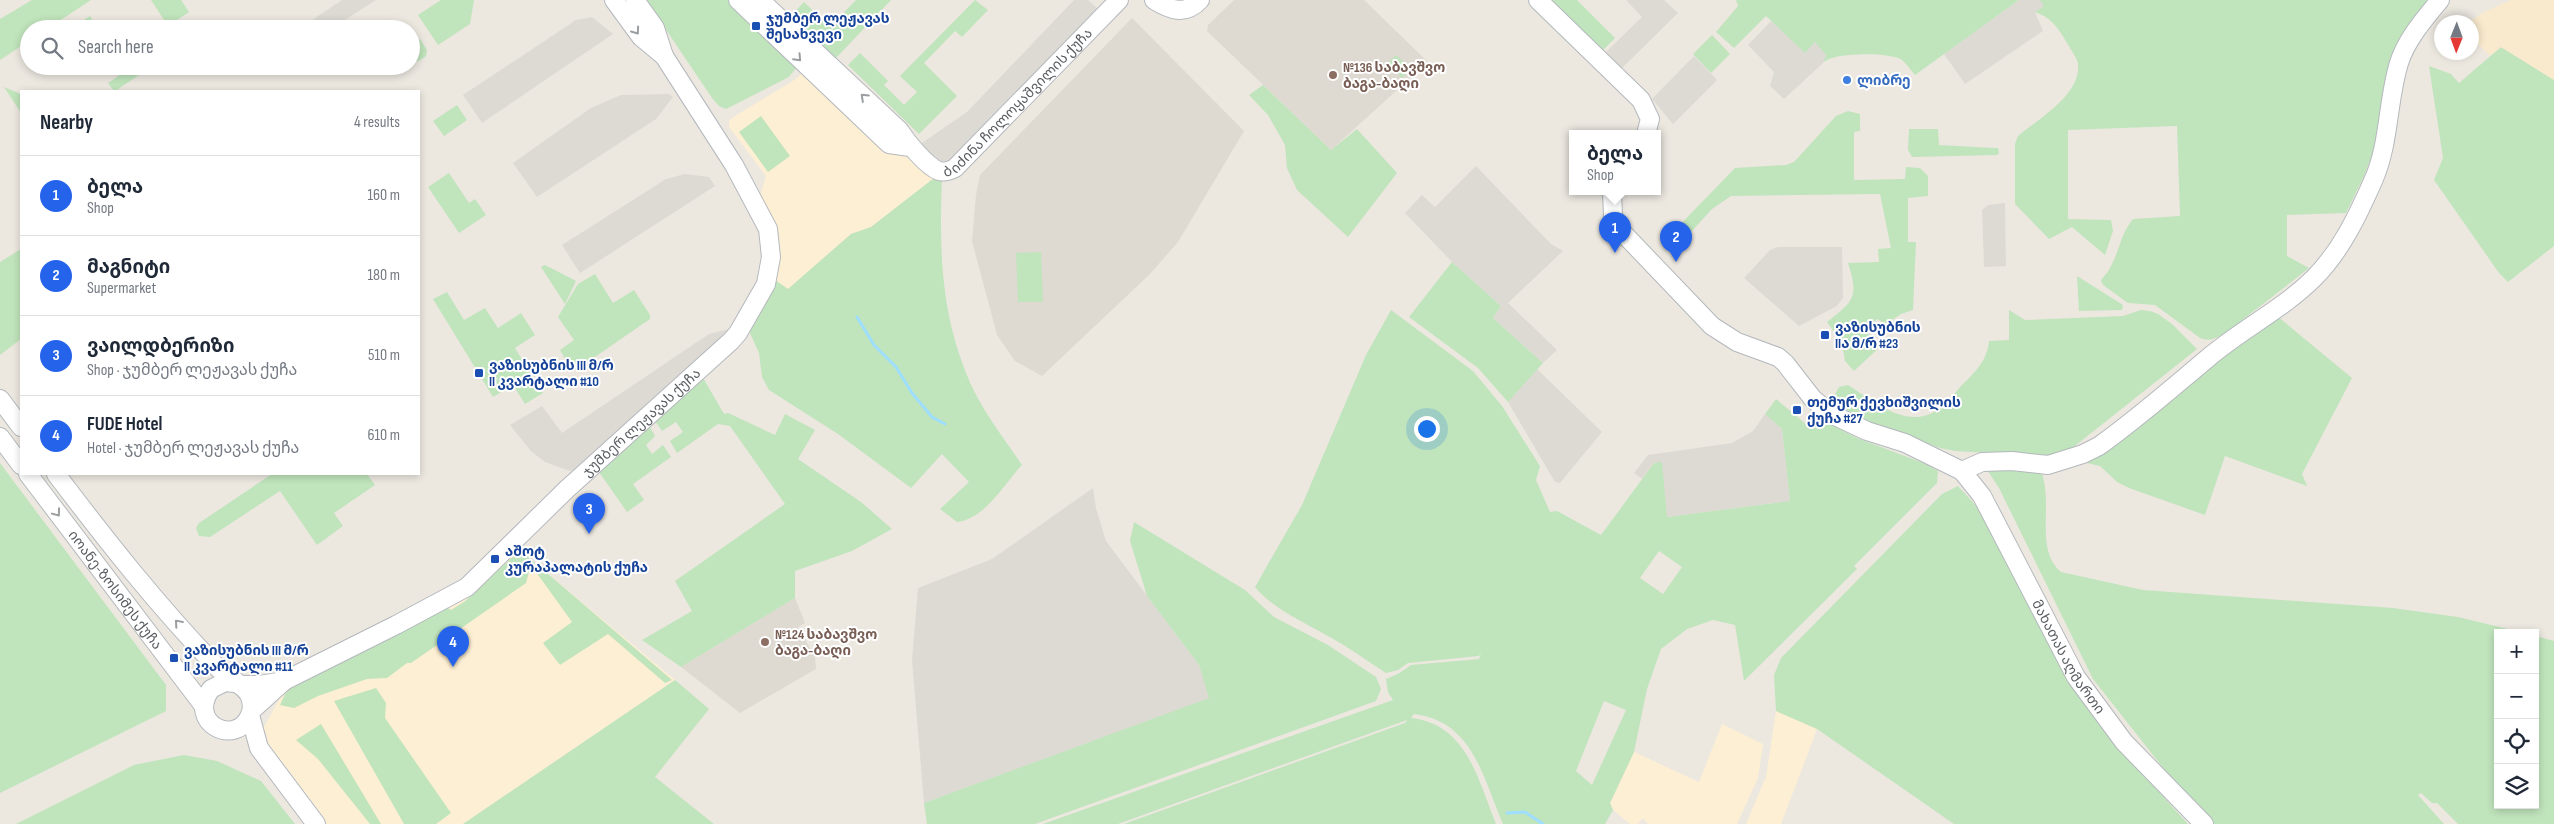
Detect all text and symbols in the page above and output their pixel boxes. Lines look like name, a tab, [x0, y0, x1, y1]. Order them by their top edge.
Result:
place label: ჯუმბერ ლეჟავას შესახვევი	[766, 10, 890, 43]
north arrow	[2434, 15, 2479, 60]
search box	[20, 20, 420, 75]
marker: ჯუმბერ ლეჟავას შესახვევი	[750, 20, 762, 32]
one-way arrow	[630, 25, 639, 34]
street label: ბიძინა ჩოლოყაშვილის ქუჩა	[941, 25, 1096, 181]
icon: search	[38, 34, 66, 62]
text: Search here	[78, 36, 154, 59]
one-way arrow	[792, 52, 801, 61]
place label: №136 საბავშვო ბაგა-ბაღი	[1343, 59, 1445, 92]
marker: №136 საბავშვო ბაგა-ბაღი	[1327, 69, 1339, 81]
place label: ლიბრე	[1857, 72, 1911, 89]
marker: ლიბრე	[1841, 74, 1853, 86]
one-way arrow	[860, 94, 869, 103]
text: Nearby	[40, 110, 93, 135]
text: 4 results	[354, 113, 400, 132]
popup	[1569, 130, 1661, 195]
text: ბელა	[1587, 143, 1643, 166]
text: Shop	[1587, 166, 1614, 185]
text: ბელა	[87, 176, 143, 199]
text: 1	[53, 186, 59, 205]
text: 160 m	[367, 186, 400, 205]
text: Shop	[87, 199, 114, 218]
pin: 1	[1599, 212, 1631, 253]
pin: 2	[1660, 221, 1692, 262]
text: მაგნიტი	[87, 256, 170, 279]
text: 2	[52, 266, 60, 285]
text: 180 m	[367, 266, 400, 285]
text: Supermarket	[87, 279, 156, 298]
place label: ვაზისუბნის IIა მ/რ #23	[1835, 319, 1921, 352]
marker: ვაზისუბნის IIა მ/რ #23	[1819, 329, 1831, 341]
text: ვაილდბერიზი	[87, 335, 234, 358]
text: 3	[52, 346, 60, 365]
text: 510 m	[368, 346, 400, 365]
place label: ვაზისუბნის III მ/რ II კვარტალი #10	[489, 357, 614, 390]
text: Shop · ჯუმბერ ლეჟავას ქუჩა	[87, 361, 297, 380]
street label: ჯუმბერ ლეჟავას ქუჩა	[579, 365, 704, 480]
marker: ვაზისუბნის III მ/რ II კვარტალი #10	[473, 367, 485, 379]
place label: თემურ ქევხიშვილის ქუჩა #27	[1807, 394, 1961, 427]
marker: თემურ ქევხიშვილის ქუჩა #27	[1791, 404, 1803, 416]
text: FUDE Hotel	[87, 413, 162, 436]
your location	[1414, 416, 1440, 442]
text: 4	[52, 426, 60, 445]
text: 610 m	[367, 426, 400, 445]
text: Hotel · ჯუმბერ ლეჟავას ქუჩა	[87, 439, 299, 458]
pin: 3	[573, 493, 605, 534]
one-way arrow	[52, 507, 60, 516]
street label: იოანე-ზოსიმეს ქუჩა	[65, 527, 166, 653]
place label: აშოტ კურაპალატის ქუჩა	[505, 543, 648, 576]
marker: აშოტ კურაპალატის ქუჩა	[489, 553, 501, 565]
street label: მახათას აღმართი	[2028, 597, 2108, 717]
one-way arrow	[174, 619, 183, 628]
pin: 4	[437, 626, 469, 667]
place label: №124 საბავშვო ბაგა-ბაღი	[775, 626, 877, 659]
map controls	[2494, 629, 2539, 809]
button: +	[2494, 629, 2539, 674]
marker: №124 საბავშვო ბაგა-ბაღი	[759, 636, 771, 648]
place label: ვაზისუბნის III მ/რ II კვარტალი #11	[184, 642, 309, 675]
marker: ვაზისუბნის III მ/რ II კვარტალი #11	[168, 652, 180, 664]
button: −	[2494, 674, 2539, 719]
button: locate	[2494, 719, 2539, 764]
button: layers	[2494, 764, 2539, 809]

